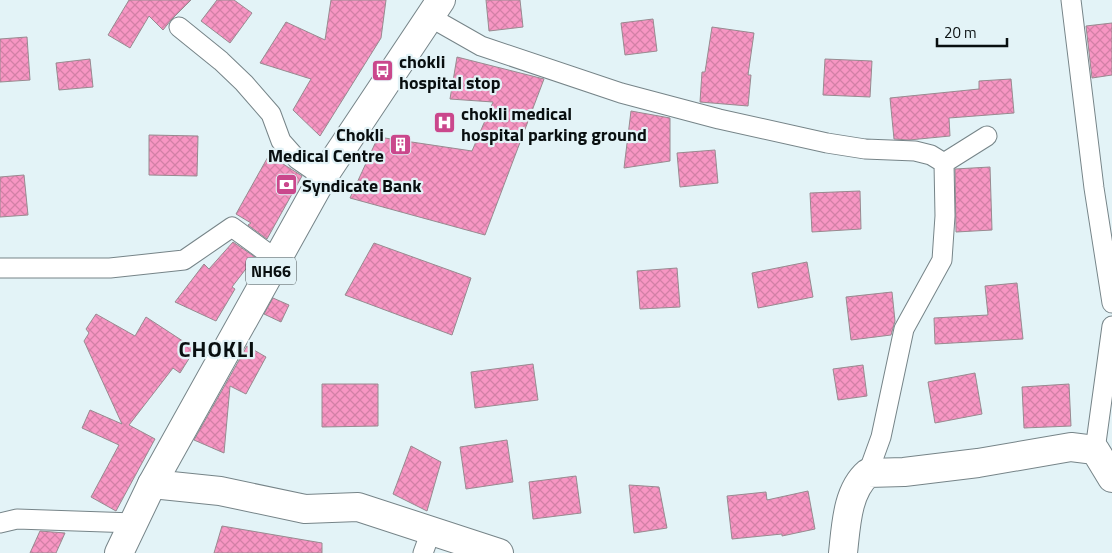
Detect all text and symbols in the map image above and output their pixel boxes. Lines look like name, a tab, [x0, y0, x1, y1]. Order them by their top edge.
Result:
scale bar	[937, 15, 1007, 47]
text: 20 m	[944, 21, 977, 44]
place label: chokli hospital stop	[399, 48, 501, 96]
bus stop icon: chokli hospital stop	[371, 59, 395, 83]
place label: chokli medical hospital parking ground	[461, 100, 647, 148]
hospital icon: chokli medical hospital parking ground	[433, 111, 457, 135]
place label: Chokli Medical Centre	[268, 121, 384, 169]
building icon: Chokli Medical Centre	[388, 132, 412, 156]
place label: Syndicate Bank	[302, 172, 422, 199]
bank icon: Syndicate Bank	[274, 173, 298, 197]
road number: NH66	[246, 258, 296, 284]
district label: CHOKLI	[179, 332, 255, 366]

